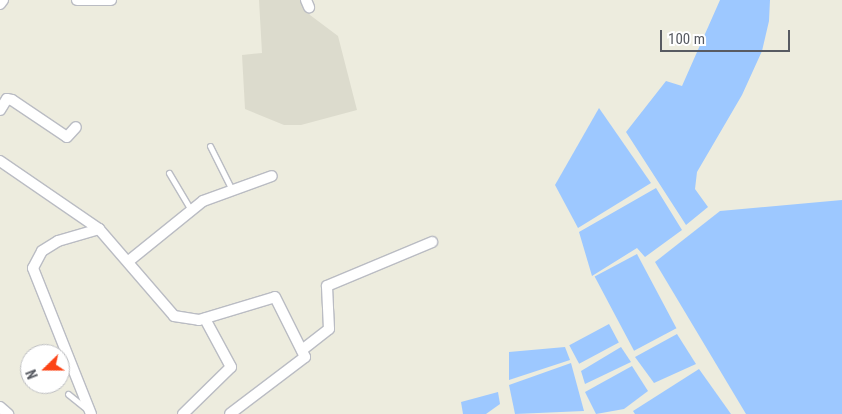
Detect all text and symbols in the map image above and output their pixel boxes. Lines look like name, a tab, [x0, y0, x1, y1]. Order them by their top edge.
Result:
scale bar	[662, 20, 792, 52]
text: 100 m	[668, 30, 705, 48]
north arrow	[20, 344, 70, 394]
text: N	[23, 367, 41, 381]

